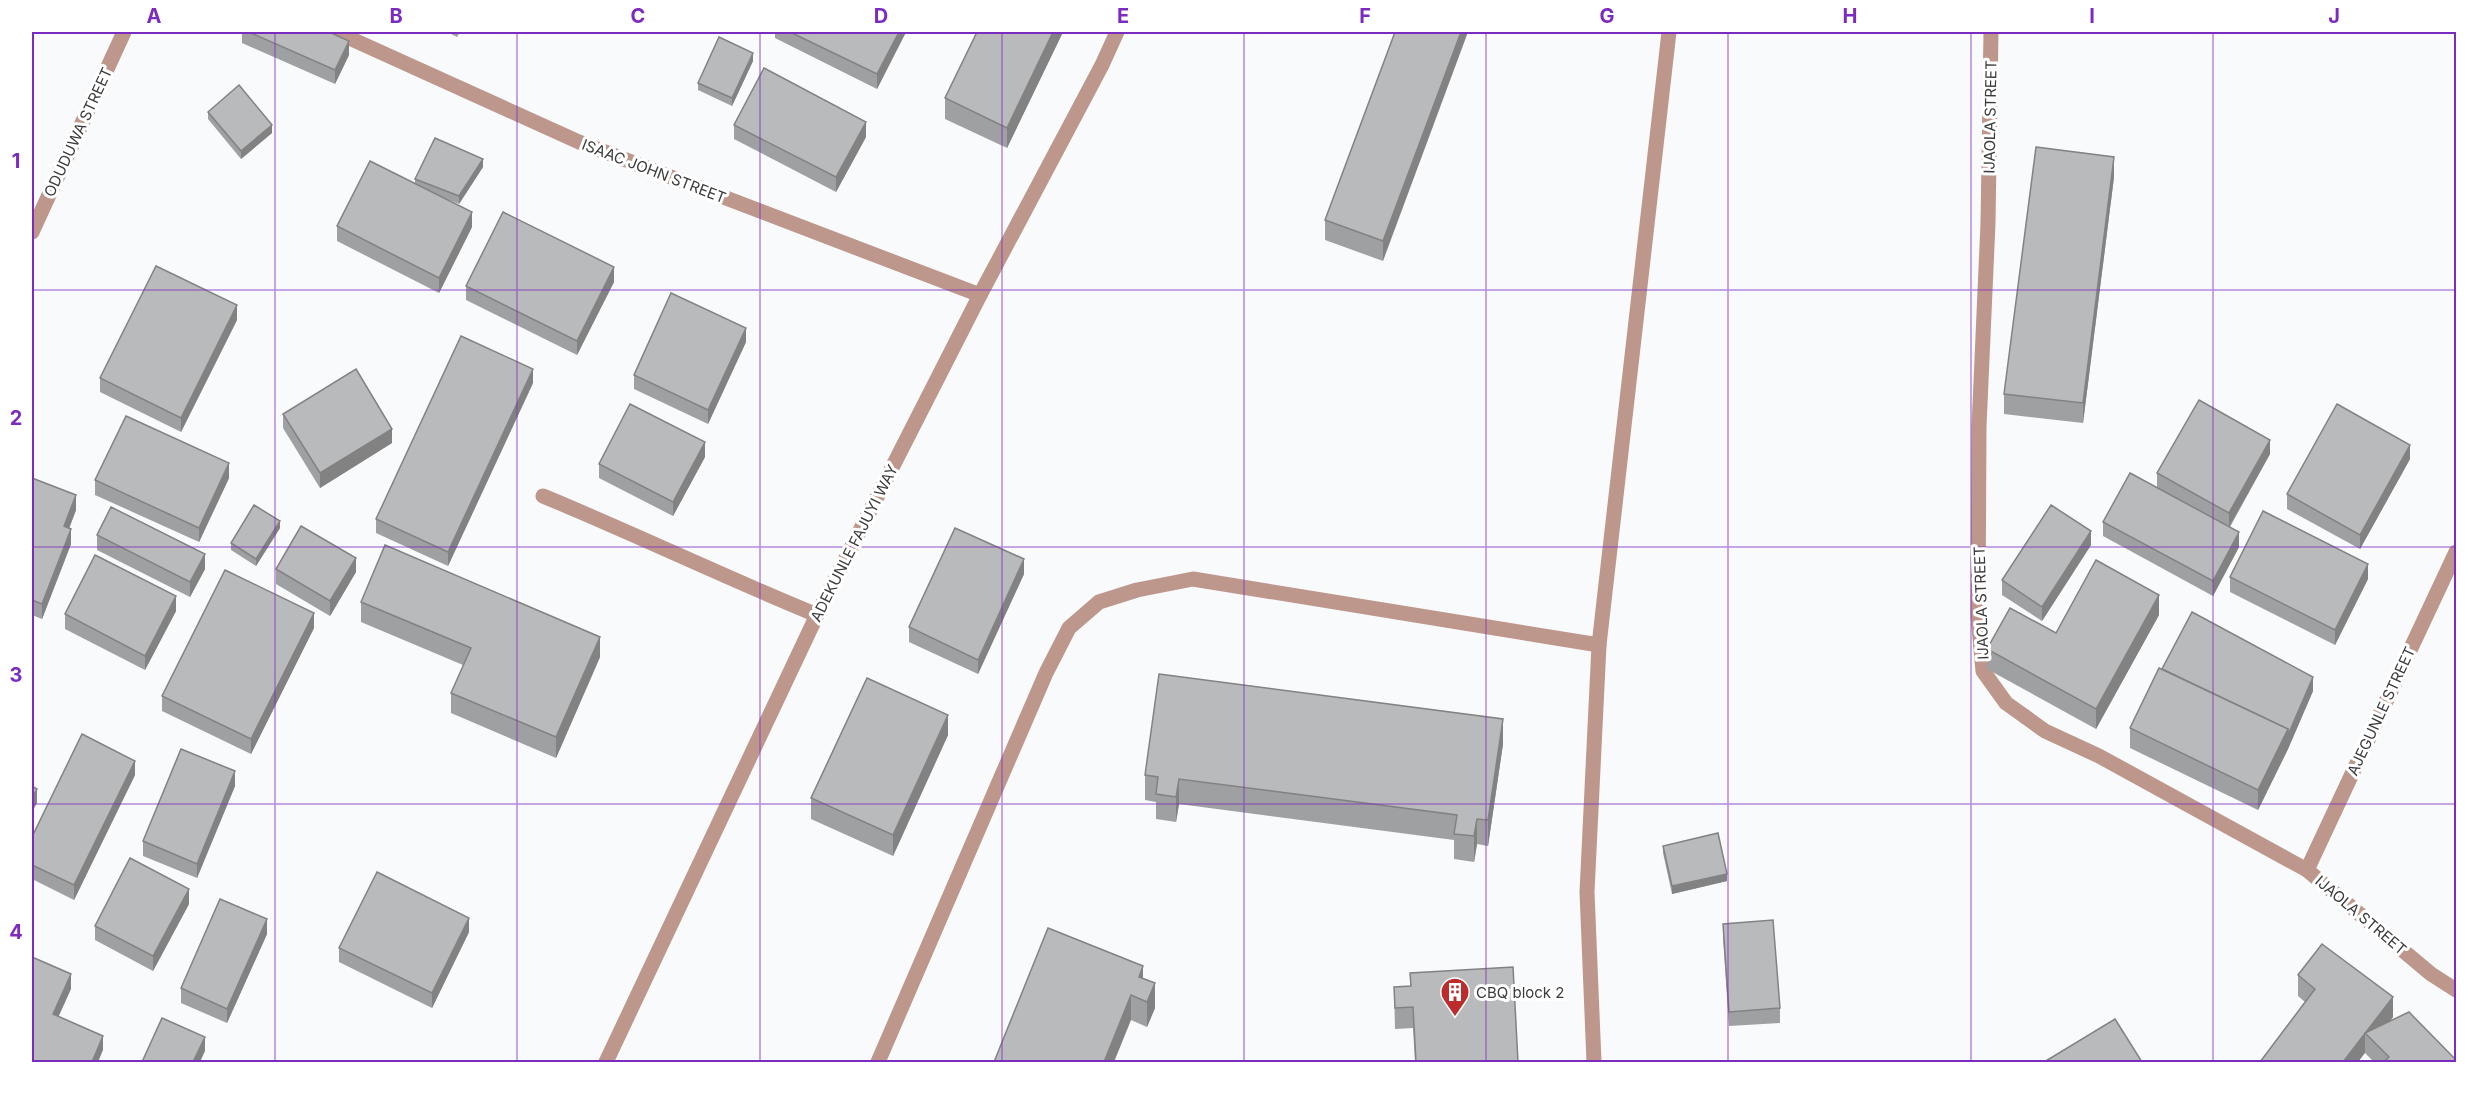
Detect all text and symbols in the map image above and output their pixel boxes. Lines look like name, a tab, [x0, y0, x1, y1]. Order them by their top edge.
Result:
text: A	[147, 4, 162, 28]
text: B	[389, 4, 403, 28]
text: C	[631, 4, 645, 28]
text: D	[874, 4, 888, 28]
text: E	[1117, 4, 1129, 28]
text: F	[1359, 4, 1371, 28]
text: G	[1599, 4, 1615, 28]
text: H	[1843, 4, 1857, 28]
text: I	[2089, 4, 2095, 28]
text: J	[2328, 4, 2340, 28]
street label: IJAOLA STREET	[1980, 60, 2000, 174]
street label: ODUDUWA STREET	[40, 64, 116, 200]
street label: ISAAC JOHN STREET	[579, 135, 729, 207]
text: 1	[12, 149, 20, 173]
text: 2	[10, 406, 22, 430]
street label: ADEKUNLE FAJUYI WAY	[806, 461, 902, 625]
street label: IJAOLA STREET	[1970, 546, 1992, 660]
street label: AJEGUNLE STREET	[2343, 644, 2419, 778]
text: 3	[10, 663, 22, 687]
street label: IJAOLA STREET	[2311, 871, 2411, 959]
text: 4	[9, 920, 23, 944]
building icon: CBQ block 2	[1439, 976, 1471, 1018]
place label: CBQ block 2	[1476, 983, 1564, 1002]

